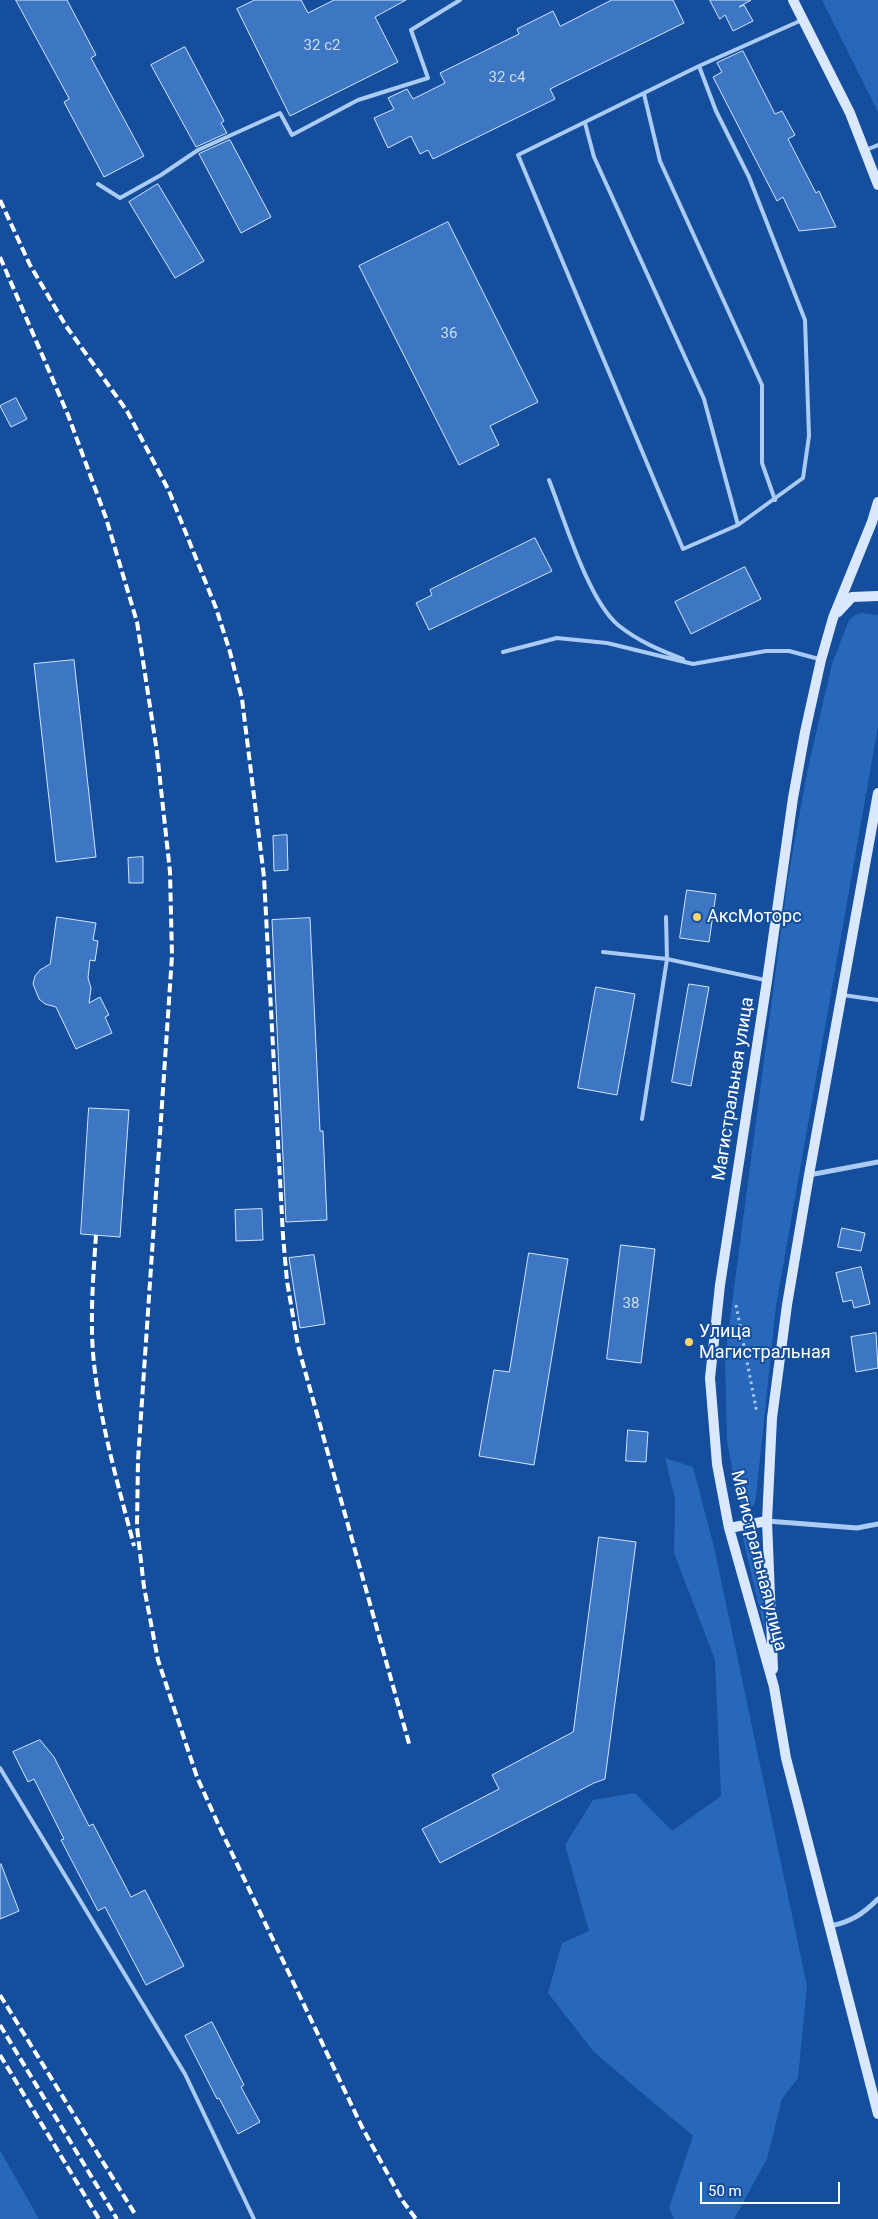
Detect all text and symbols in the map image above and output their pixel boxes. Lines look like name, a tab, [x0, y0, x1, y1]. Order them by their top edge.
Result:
house number: 32 с2	[304, 37, 340, 55]
house number: 32 с4	[489, 69, 525, 87]
house number: 36	[441, 325, 457, 343]
place label: АксМоторс	[707, 906, 802, 928]
marker: АксМоторс	[691, 911, 703, 923]
street label: Магистральная улица	[709, 996, 759, 1182]
house number: 38	[623, 1295, 639, 1313]
place label: Улица Магистральная	[699, 1321, 831, 1364]
marker: Улица Магистральная	[683, 1336, 695, 1348]
street label: Магистральная улица	[725, 1468, 791, 1654]
scale bar	[703, 2172, 843, 2204]
text: 50 m	[708, 2182, 742, 2200]

